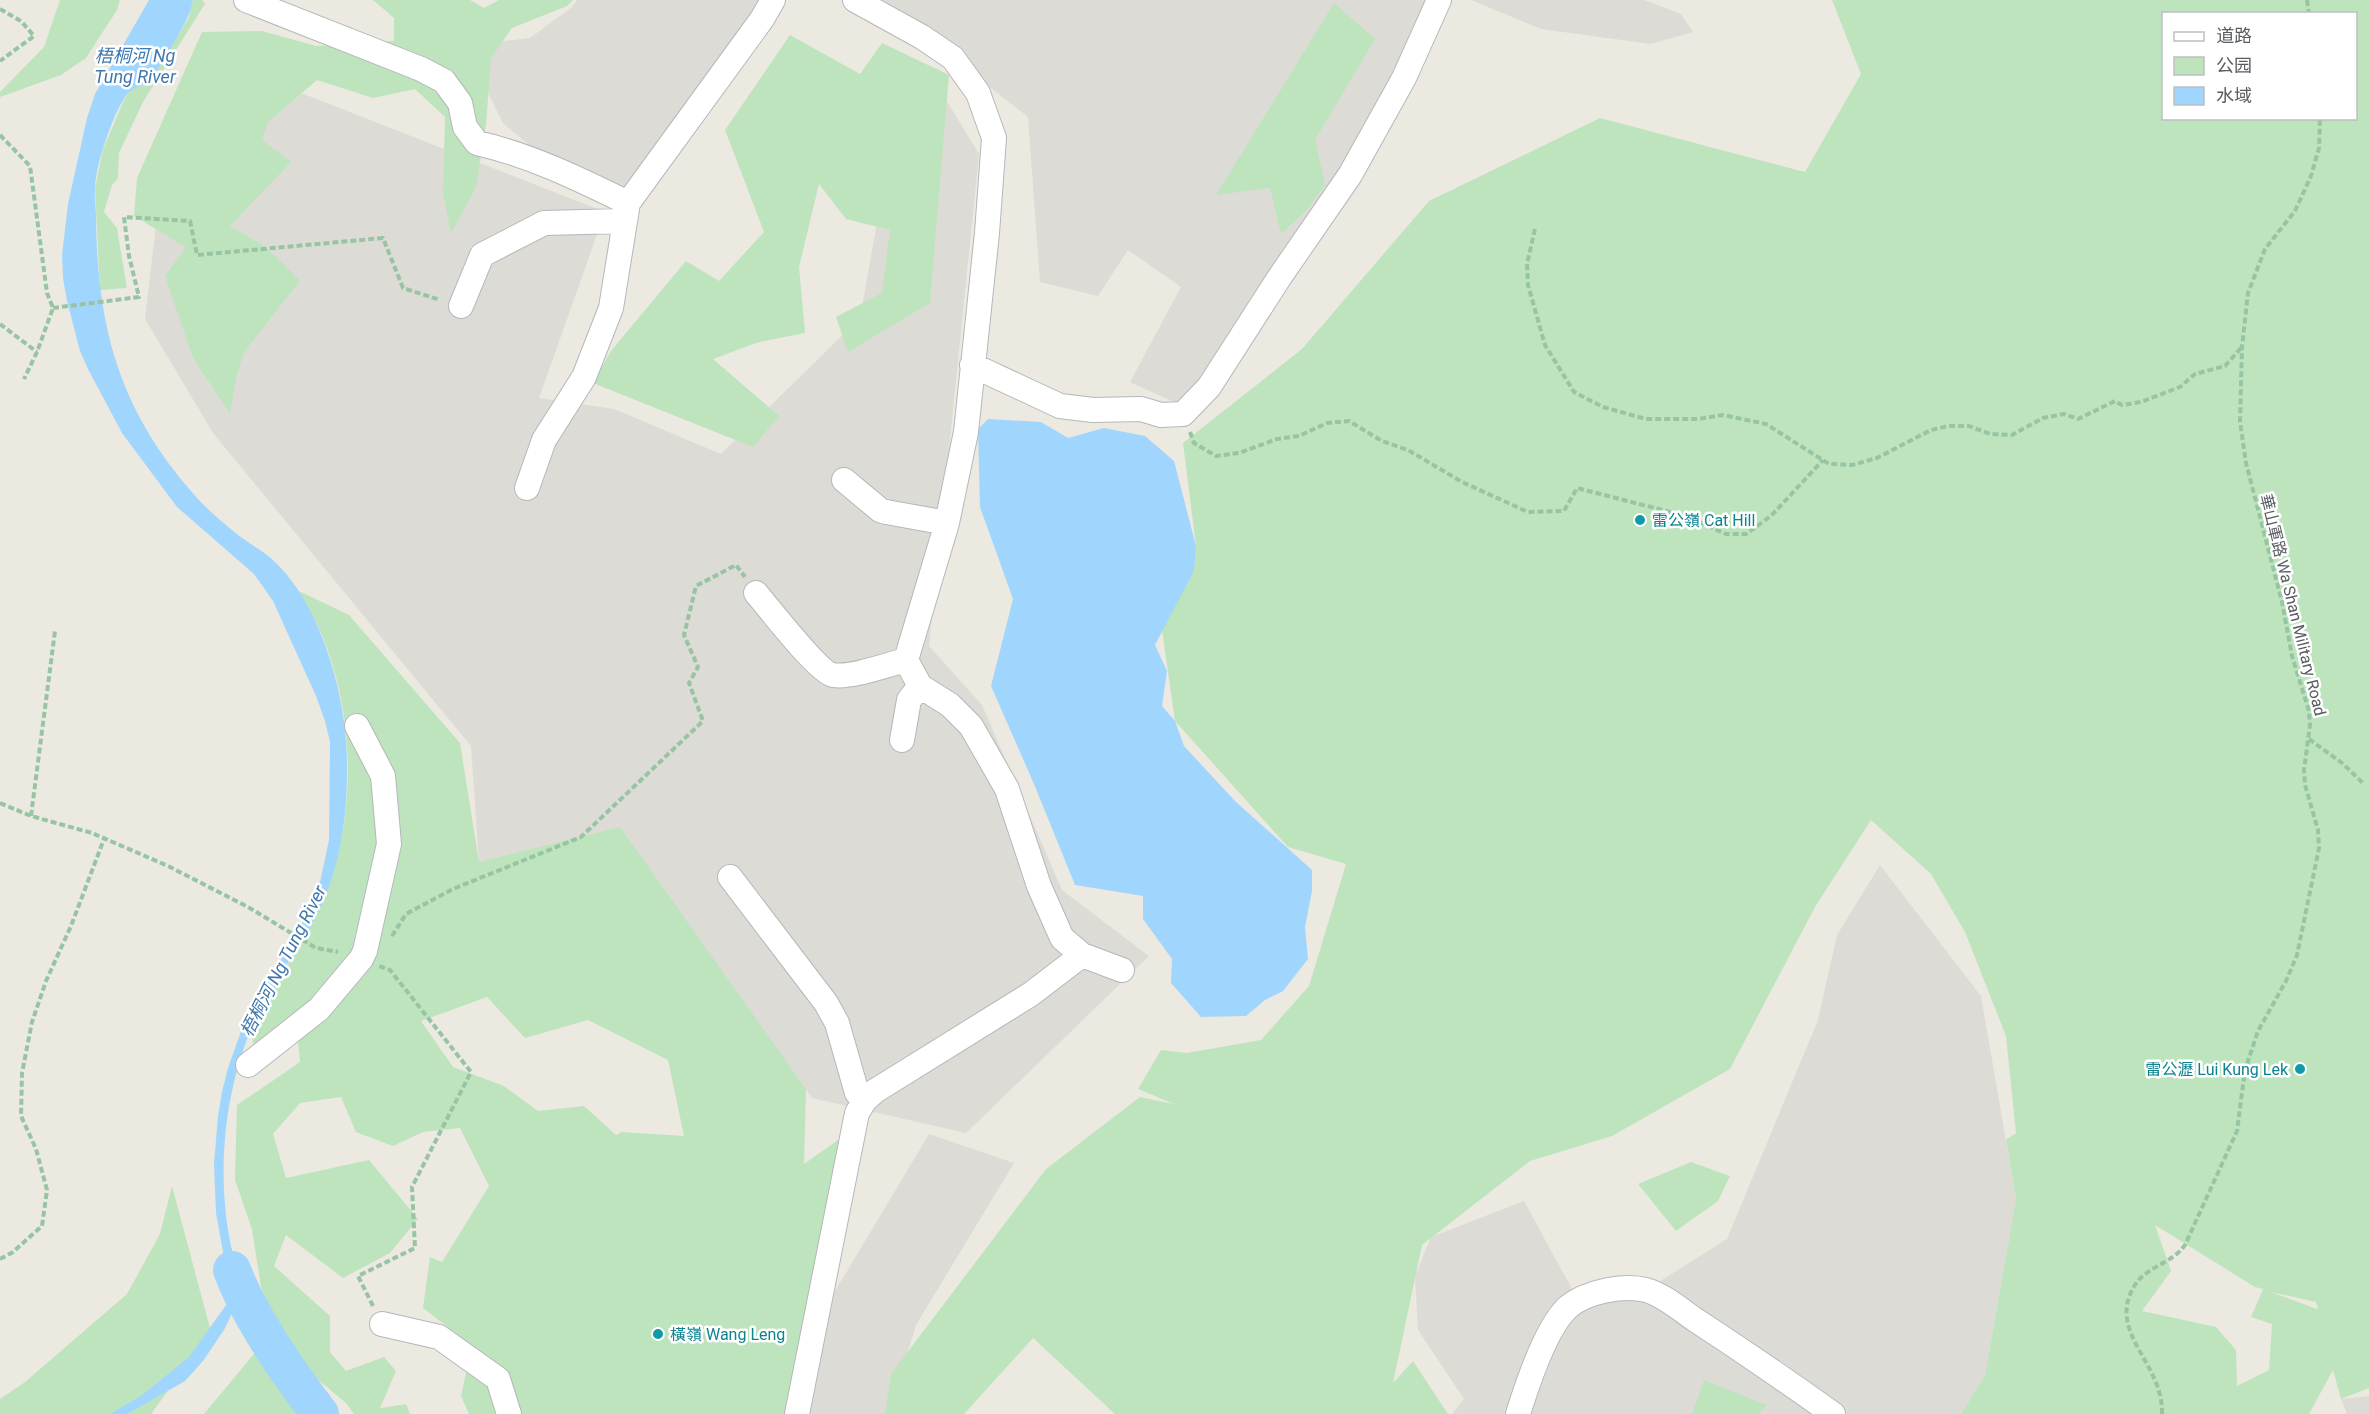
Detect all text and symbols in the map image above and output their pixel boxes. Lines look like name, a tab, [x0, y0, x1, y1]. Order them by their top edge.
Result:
legend	[2162, 12, 2357, 120]
text: 道路	[2216, 25, 2252, 46]
water label: 梧桐河 Ng Tung River	[94, 45, 177, 87]
text: 公园	[2216, 55, 2252, 76]
text: 水域	[2216, 85, 2252, 106]
street label: 華山軍路 Wa Shan Military Road	[2256, 492, 2330, 718]
place label: 雷公嶺 Cat Hill	[1652, 511, 1755, 530]
marker: 雷公嶺 Cat Hill	[1633, 513, 1647, 527]
water label: 梧桐河 Ng Tung River	[236, 881, 331, 1040]
place label: 雷公瀝 Lui Kung Lek	[2145, 1060, 2289, 1079]
marker: 雷公瀝 Lui Kung Lek	[2293, 1062, 2307, 1076]
place label: 橫嶺 Wang Leng	[670, 1325, 785, 1344]
marker: 橫嶺 Wang Leng	[651, 1327, 665, 1341]

